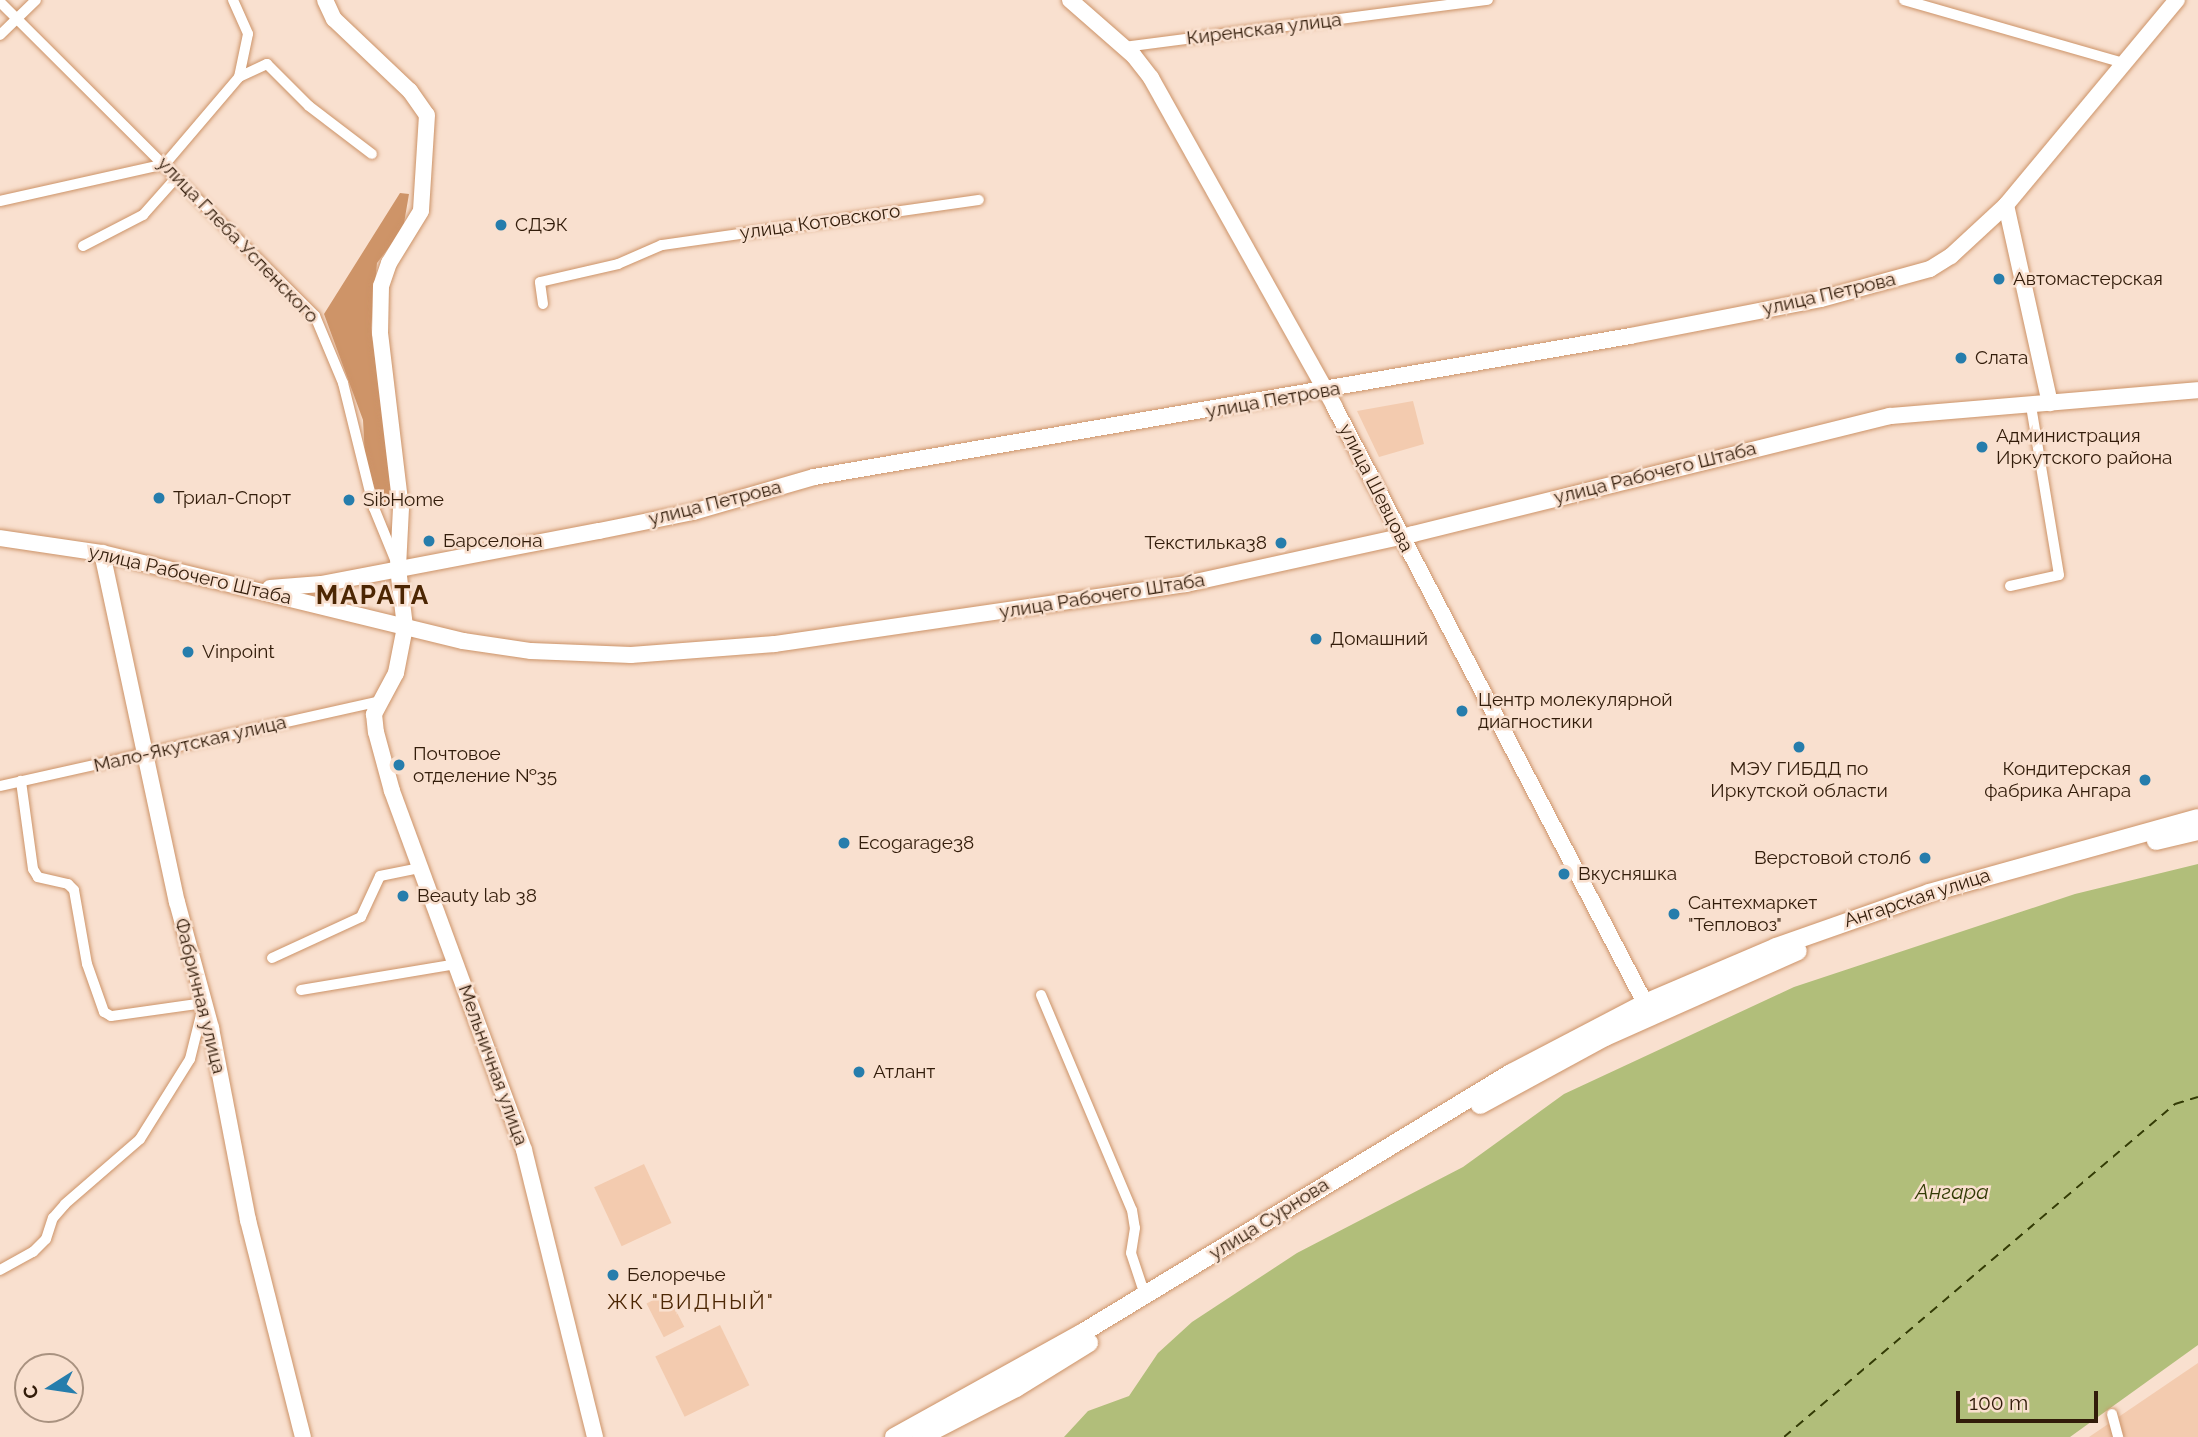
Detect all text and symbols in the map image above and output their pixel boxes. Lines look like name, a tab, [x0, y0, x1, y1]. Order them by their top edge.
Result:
street label: Киренская улица	[1185, 8, 1343, 50]
street label: улица Глеба Успенского	[153, 152, 323, 328]
street label: улица Котовского	[738, 199, 902, 245]
place label: СДЭК	[515, 214, 568, 236]
marker: СДЭК	[493, 217, 509, 233]
street label: улица Петрова	[1760, 268, 1898, 320]
place label: Автомастерская	[2013, 268, 2163, 290]
marker: Автомастерская	[1991, 271, 2007, 287]
place label: Слата	[1975, 347, 2028, 369]
marker: Слата	[1953, 350, 1969, 366]
street label: улица Петрова	[1204, 377, 1342, 423]
street label: улица Шевцова	[1334, 420, 1418, 556]
place label: Администрация Иркутского района	[1996, 425, 2172, 469]
street label: улица Рабочего Штаба	[1552, 437, 1758, 509]
marker: Администрация Иркутского района	[1974, 439, 1990, 455]
street label: улица Петрова	[646, 475, 784, 531]
place label: Триал-Спорт	[173, 487, 291, 509]
place label: SibHome	[363, 489, 444, 511]
marker: Триал-Спорт	[151, 490, 167, 506]
marker: SibHome	[341, 492, 357, 508]
place label: Барселона	[443, 530, 543, 552]
place label: Текстилька38	[1145, 532, 1267, 554]
marker: Барселона	[421, 533, 437, 549]
marker: Текстилька38	[1273, 535, 1289, 551]
street label: улица Рабочего Штаба	[86, 541, 294, 609]
street label: улица Рабочего Штаба	[998, 568, 1206, 624]
district label: МАРАТА	[317, 580, 429, 612]
place label: Домашний	[1330, 628, 1428, 650]
marker: Домашний	[1308, 631, 1324, 647]
place label: Vinpoint	[202, 641, 275, 663]
marker: Vinpoint	[180, 644, 196, 660]
place label: Центр молекулярной диагностики	[1478, 689, 1673, 733]
marker: Центр молекулярной диагностики	[1452, 701, 1472, 721]
street label: Мало-Якутская улица	[91, 711, 289, 777]
marker: МЭУ ГИБДД по Иркутской области	[1791, 739, 1807, 755]
place label: Почтовое отделение №35	[413, 743, 557, 787]
marker: Почтовое отделение №35	[391, 757, 407, 773]
place label: МЭУ ГИБДД по Иркутской области	[1710, 758, 1888, 802]
place label: Кондитерская фабрика Ангара	[1984, 758, 2131, 802]
marker: Кондитерская фабрика Ангара	[2137, 772, 2153, 788]
place label: Ecogarage38	[858, 832, 974, 854]
marker: Ecogarage38	[836, 835, 852, 851]
place label: Верстовой столб	[1754, 847, 1911, 869]
marker: Верстовой столб	[1917, 850, 1933, 866]
place label: Вкусняшка	[1578, 863, 1677, 885]
street label: Ангарская улица	[1841, 864, 1993, 932]
marker: Вкусняшка	[1556, 866, 1572, 882]
place label: Beauty lab 38	[417, 885, 537, 907]
marker: Beauty lab 38	[395, 888, 411, 904]
place label: Сантехмаркет "Тепловоз"	[1688, 892, 1817, 936]
marker: Сантехмаркет "Тепловоз"	[1666, 906, 1682, 922]
street label: Фабричная улица	[170, 916, 230, 1076]
street label: Мельничная улица	[453, 981, 533, 1149]
place label: Атлант	[873, 1061, 935, 1083]
marker: Атлант	[851, 1064, 867, 1080]
street label: улица Сурнова	[1205, 1173, 1333, 1265]
water label: Ангара	[1915, 1179, 1989, 1205]
place label: Белоречье	[627, 1264, 726, 1286]
marker: Белоречье	[605, 1267, 621, 1283]
district label: ЖК "ВИДНЫЙ"	[608, 1289, 774, 1315]
north arrow	[14, 1353, 84, 1423]
scale bar	[1960, 1378, 2102, 1422]
text: С	[18, 1383, 43, 1401]
text: 100 m	[1969, 1390, 2028, 1415]

